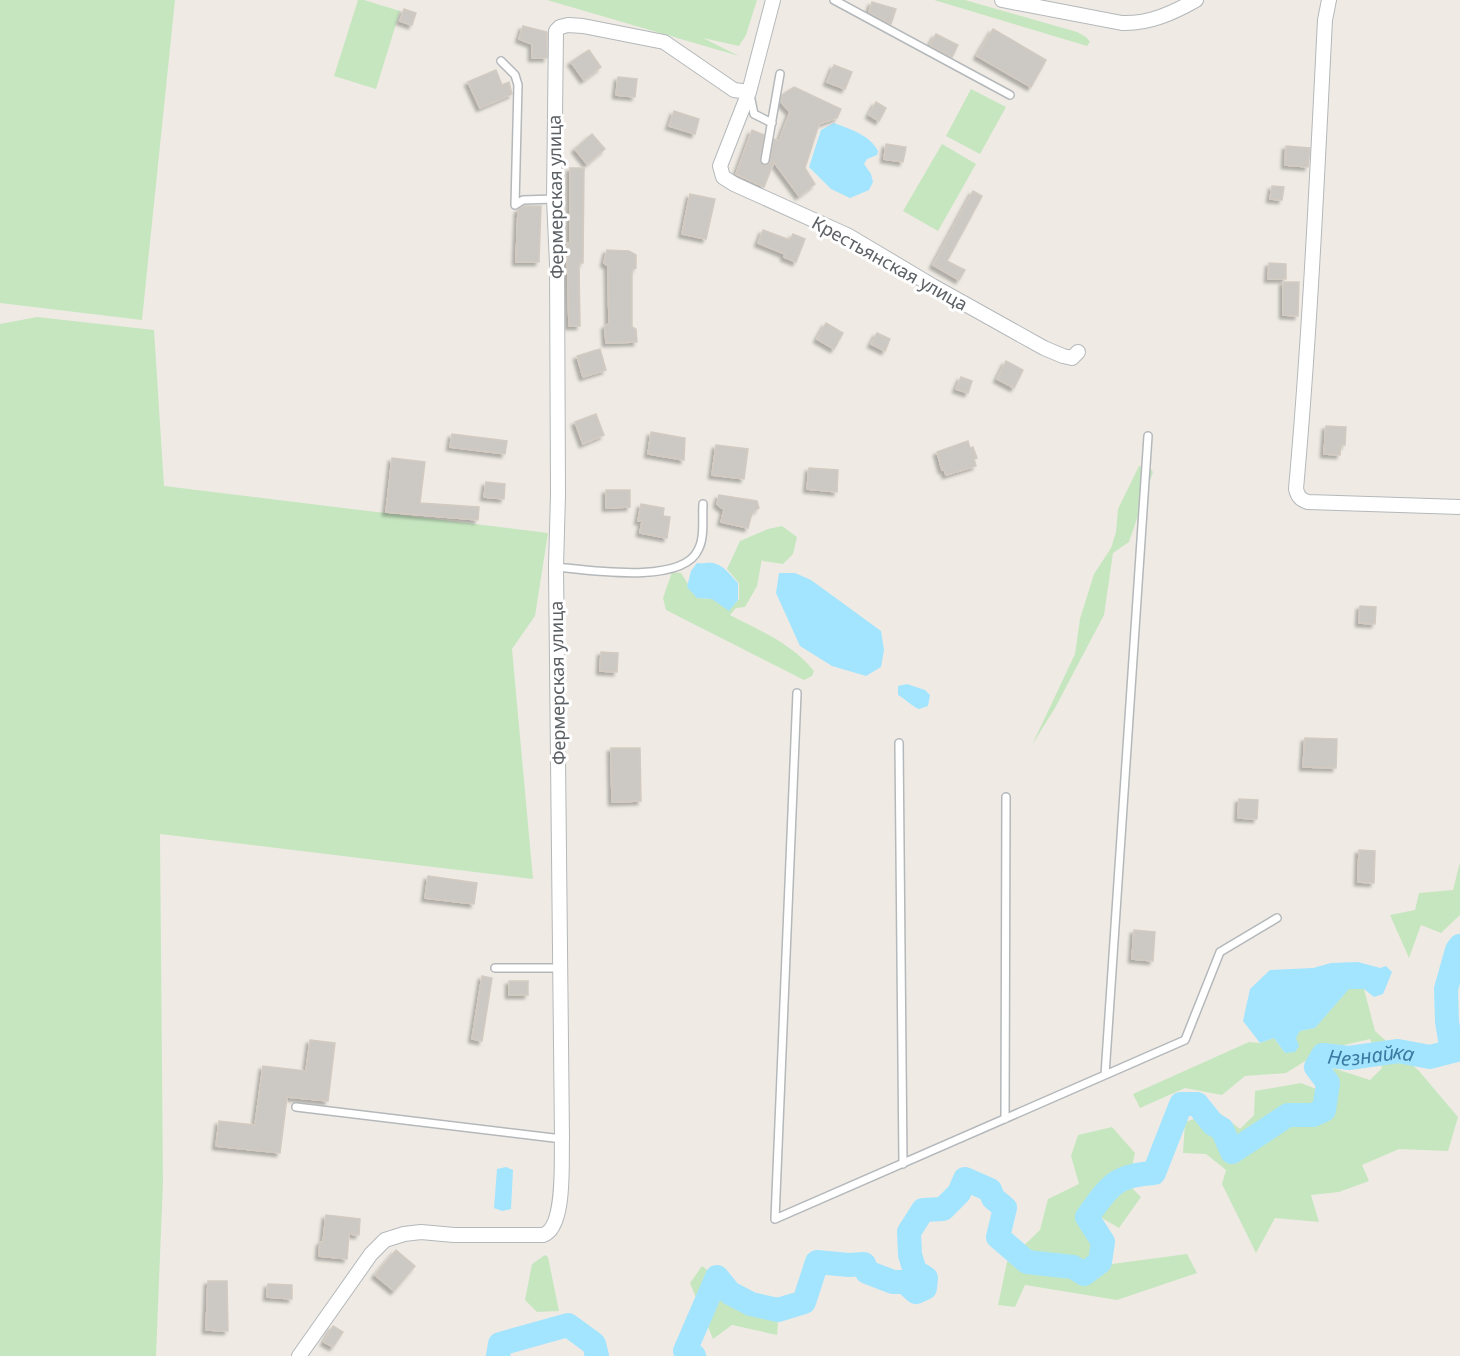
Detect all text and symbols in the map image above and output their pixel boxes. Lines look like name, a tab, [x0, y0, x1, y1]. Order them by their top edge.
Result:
street label: Фермерская улица	[542, 115, 568, 279]
street label: Крестьянская улица	[808, 210, 972, 316]
street label: Фермерская улица	[544, 601, 570, 765]
water label: Незнайка	[1326, 1037, 1417, 1072]

